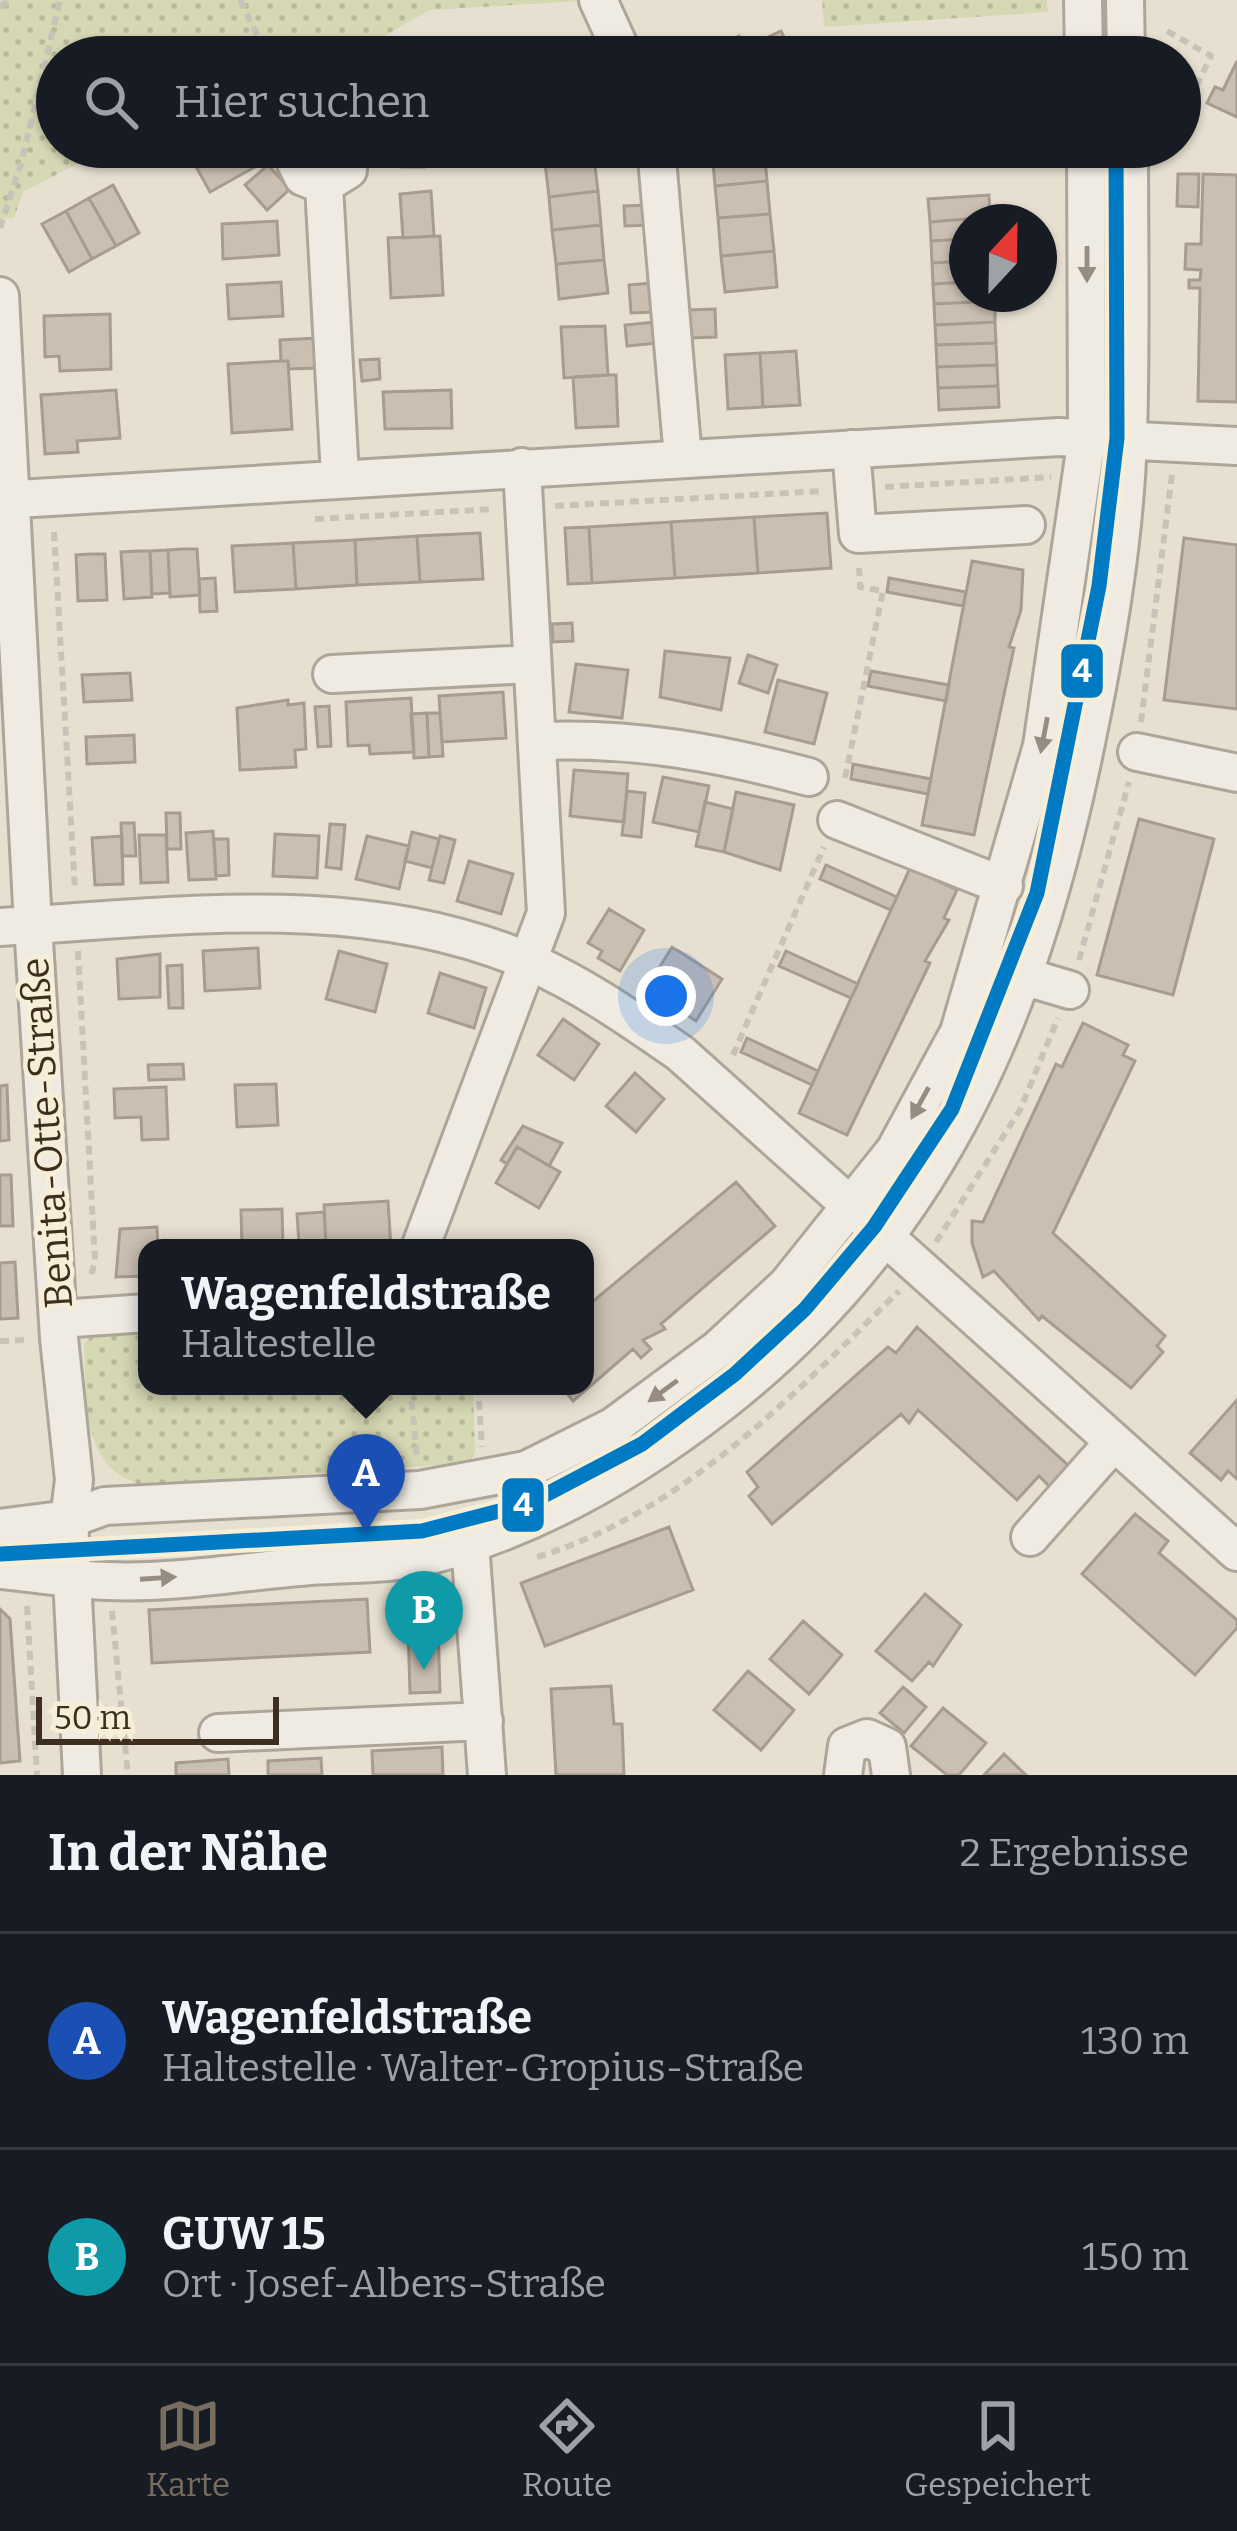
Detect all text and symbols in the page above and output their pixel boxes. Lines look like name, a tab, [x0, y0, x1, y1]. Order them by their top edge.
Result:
search box	[36, 36, 1201, 168]
icon: search	[78, 69, 144, 135]
text: Hier suchen	[174, 75, 430, 129]
north arrow	[949, 204, 1057, 312]
one-way arrow	[1077, 246, 1097, 284]
line badge: 4	[1059, 642, 1105, 700]
text: 4	[1072, 651, 1092, 691]
one-way arrow	[1034, 716, 1053, 754]
street label: Benita-Otte-Straße	[12, 956, 82, 1310]
your location	[636, 966, 696, 1026]
one-way arrow	[910, 1085, 931, 1120]
popup	[138, 1239, 594, 1395]
text: Wagenfeldstraße	[181, 1267, 551, 1321]
text: Haltestelle	[181, 1321, 376, 1367]
one-way arrow	[647, 1379, 679, 1402]
pin: A	[327, 1434, 405, 1533]
line badge: 4	[500, 1476, 546, 1534]
text: 4	[513, 1485, 533, 1525]
one-way arrow	[140, 1568, 177, 1587]
pin: B	[385, 1571, 463, 1670]
scale bar	[36, 1691, 279, 1744]
text: 50 m	[54, 1698, 131, 1738]
text: In der Nähe	[48, 1822, 328, 1884]
text: 2 Ergebnisse	[960, 1830, 1189, 1876]
text: Wagenfeldstraße	[162, 1991, 532, 2045]
text: A	[73, 2018, 101, 2064]
text: 130 m	[1081, 2018, 1189, 2064]
text: Haltestelle · Walter-Gropius-Straße	[162, 2045, 804, 2091]
text: GUW 15	[162, 2207, 326, 2261]
text: B	[74, 2234, 100, 2280]
text: 150 m	[1082, 2234, 1189, 2280]
text: Ort · Josef-Albers-Straße	[162, 2261, 606, 2307]
tab: Karte	[146, 2393, 230, 2505]
tab: Route	[522, 2393, 612, 2505]
tab: Gespeichert	[904, 2393, 1091, 2505]

